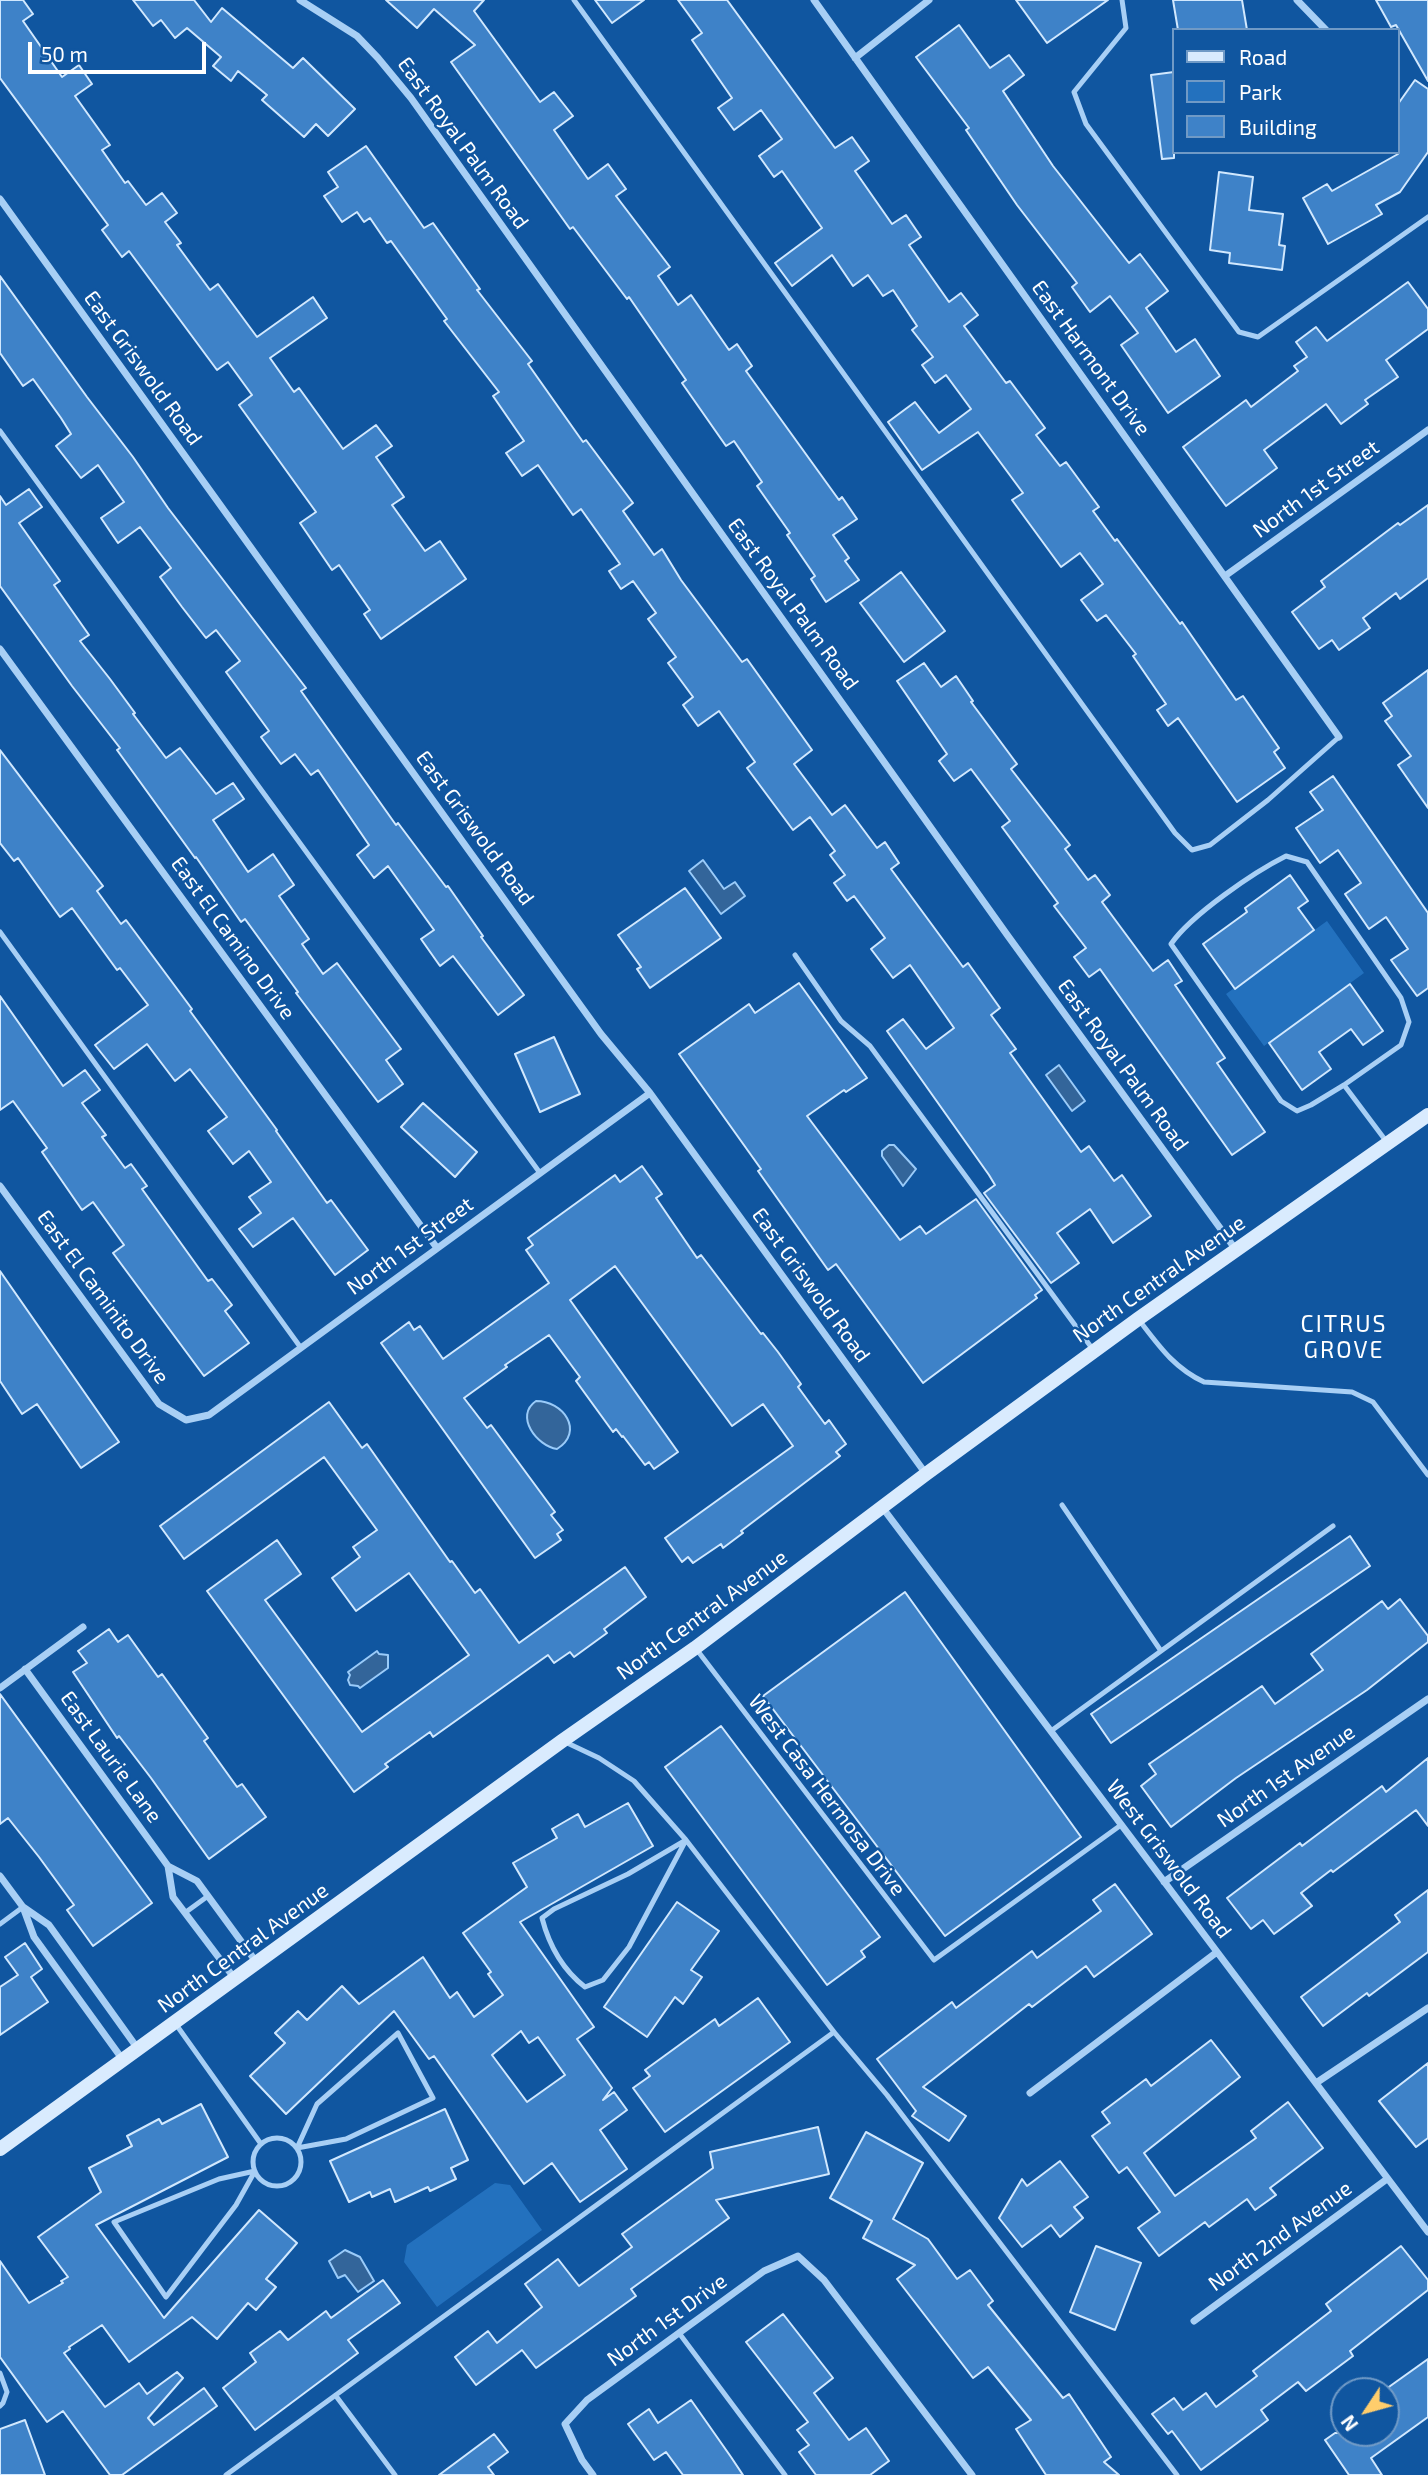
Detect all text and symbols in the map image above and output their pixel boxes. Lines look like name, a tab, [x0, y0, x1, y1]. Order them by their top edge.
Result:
scale bar	[32, 28, 210, 72]
legend	[1172, 28, 1400, 154]
text: 50 m	[41, 41, 88, 66]
text: Road	[1239, 44, 1287, 69]
street label: East Royal Palm Road	[392, 52, 534, 234]
text: Park	[1239, 79, 1282, 104]
text: Building	[1239, 114, 1317, 139]
street label: East Harmont Drive	[1026, 275, 1156, 441]
street label: East Griswold Road	[79, 286, 207, 450]
street label: North 1st Street	[1248, 435, 1384, 543]
street label: East Royal Palm Road	[722, 513, 864, 695]
street label: East Griswold Road	[411, 746, 539, 910]
street label: East El Camino Drive	[165, 852, 301, 1024]
street label: East Royal Palm Road	[1052, 974, 1194, 1156]
street label: North 1st Street	[342, 1192, 478, 1300]
street label: East Griswold Road	[747, 1203, 875, 1367]
street label: East El Caminito Drive	[32, 1205, 174, 1389]
street label: North Central Avenue	[1068, 1210, 1250, 1348]
district label: CITRUS GROVE	[1301, 1310, 1387, 1364]
street label: North Central Avenue	[612, 1545, 792, 1685]
street label: East Laurie Lane	[55, 1686, 167, 1828]
street label: West Casa Hermosa Drive	[743, 1689, 911, 1901]
street label: North 1st Avenue	[1212, 1719, 1360, 1833]
street label: West Griswold Road	[1101, 1775, 1237, 1943]
street label: North Central Avenue	[153, 1878, 333, 2018]
street label: North 2nd Avenue	[1203, 2176, 1357, 2296]
street label: North 1st Drive	[602, 2268, 732, 2372]
north arrow	[1330, 2377, 1400, 2447]
text: N	[1336, 2411, 1363, 2436]

